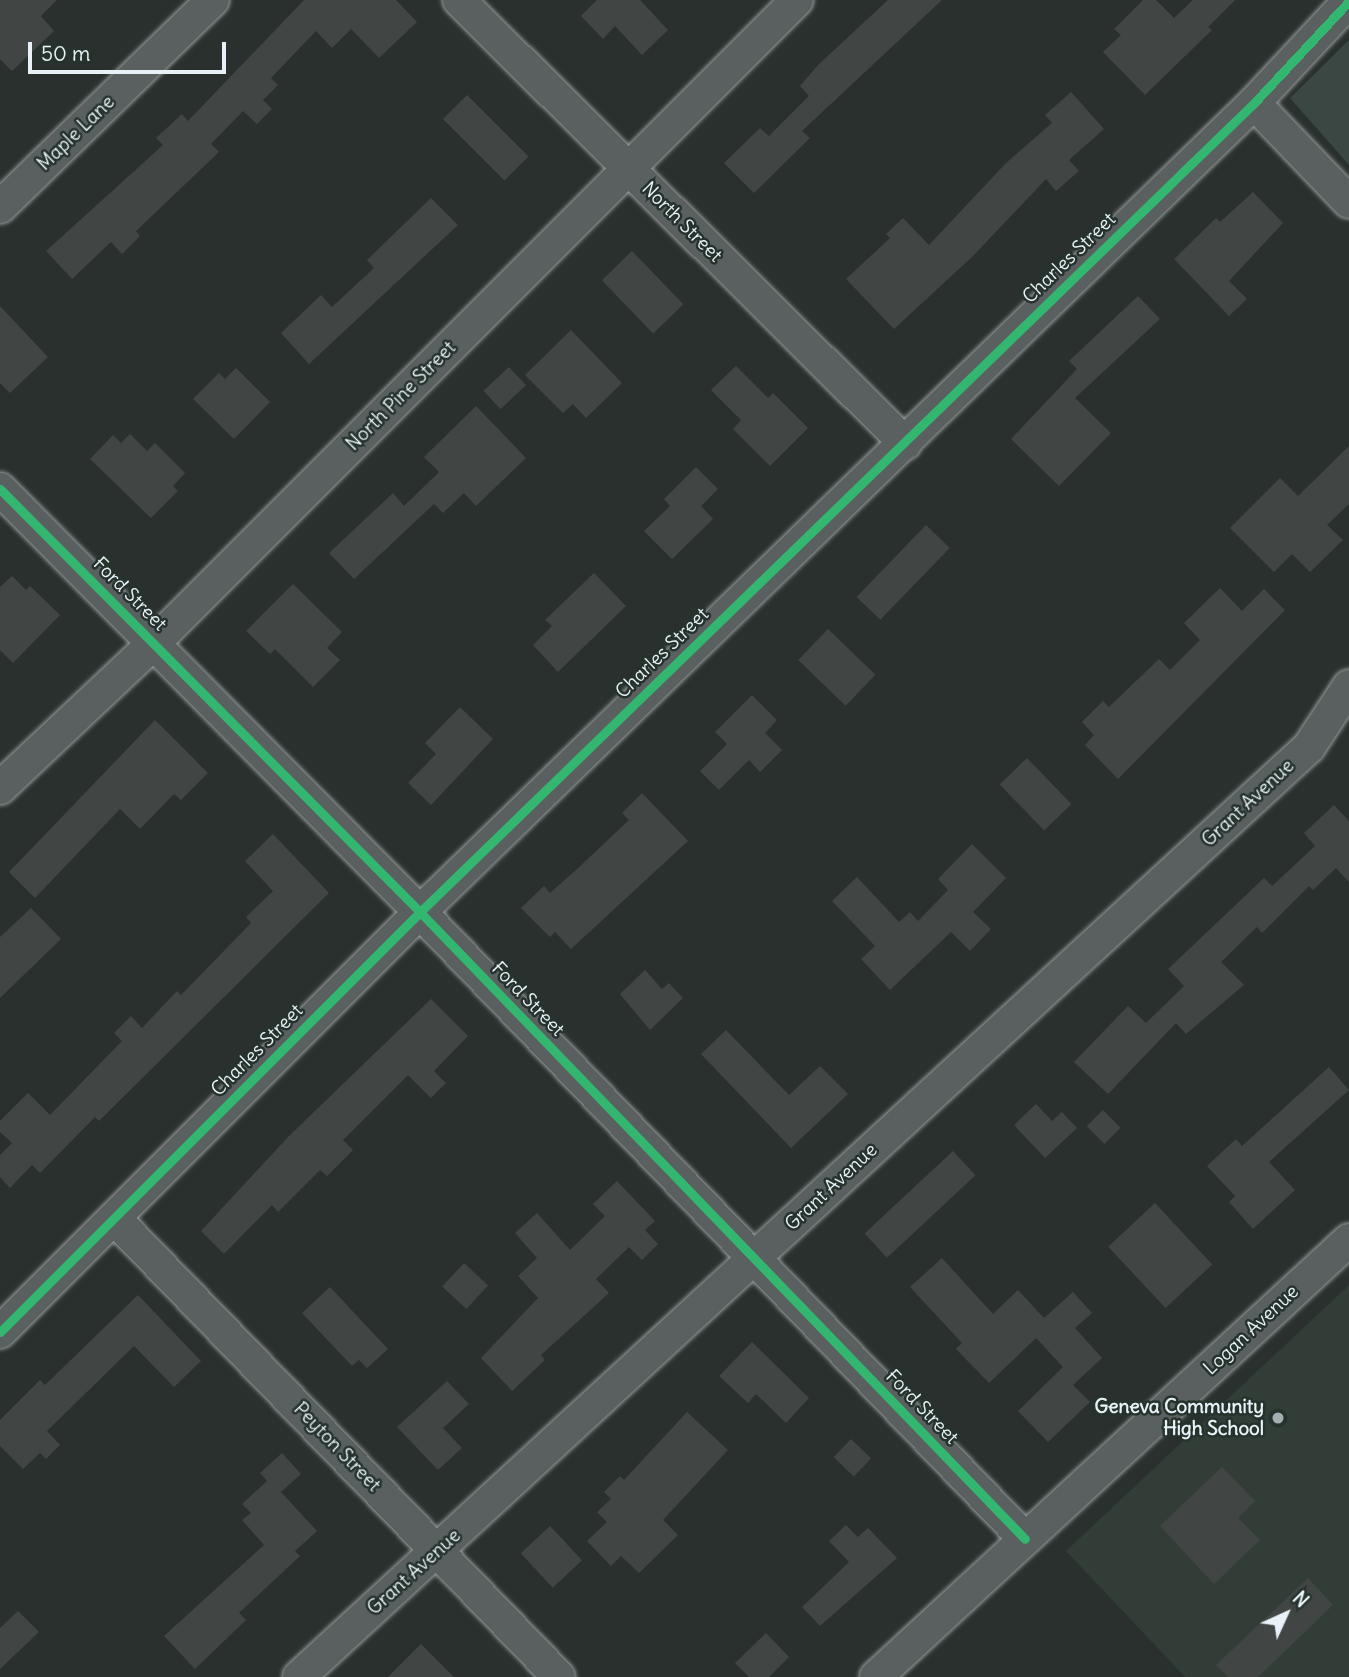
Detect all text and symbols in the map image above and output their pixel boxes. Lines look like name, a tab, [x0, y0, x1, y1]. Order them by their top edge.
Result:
scale bar	[32, 28, 229, 72]
text: 50 m	[41, 40, 90, 67]
street label: Maple Lane	[33, 91, 119, 175]
street label: North Street	[637, 177, 727, 267]
street label: Charles Street	[1018, 208, 1120, 308]
street label: North Pine Street	[342, 337, 460, 455]
street label: Ford Street	[89, 553, 171, 635]
street label: Charles Street	[611, 603, 713, 703]
street label: Grant Avenue	[1197, 755, 1299, 851]
street label: Ford Street	[487, 957, 569, 1041]
street label: Charles Street	[206, 999, 308, 1101]
street label: Grant Avenue	[780, 1139, 882, 1235]
street label: Logan Avenue	[1199, 1280, 1303, 1380]
street label: Ford Street	[881, 1365, 963, 1449]
place label: Geneva Community High School	[1095, 1396, 1264, 1440]
street label: Peyton Street	[289, 1398, 385, 1496]
marker: Geneva Community High School	[1270, 1410, 1286, 1426]
street label: Grant Avenue	[363, 1524, 465, 1620]
north arrow	[1251, 1579, 1321, 1649]
text: N	[1288, 1586, 1314, 1612]

